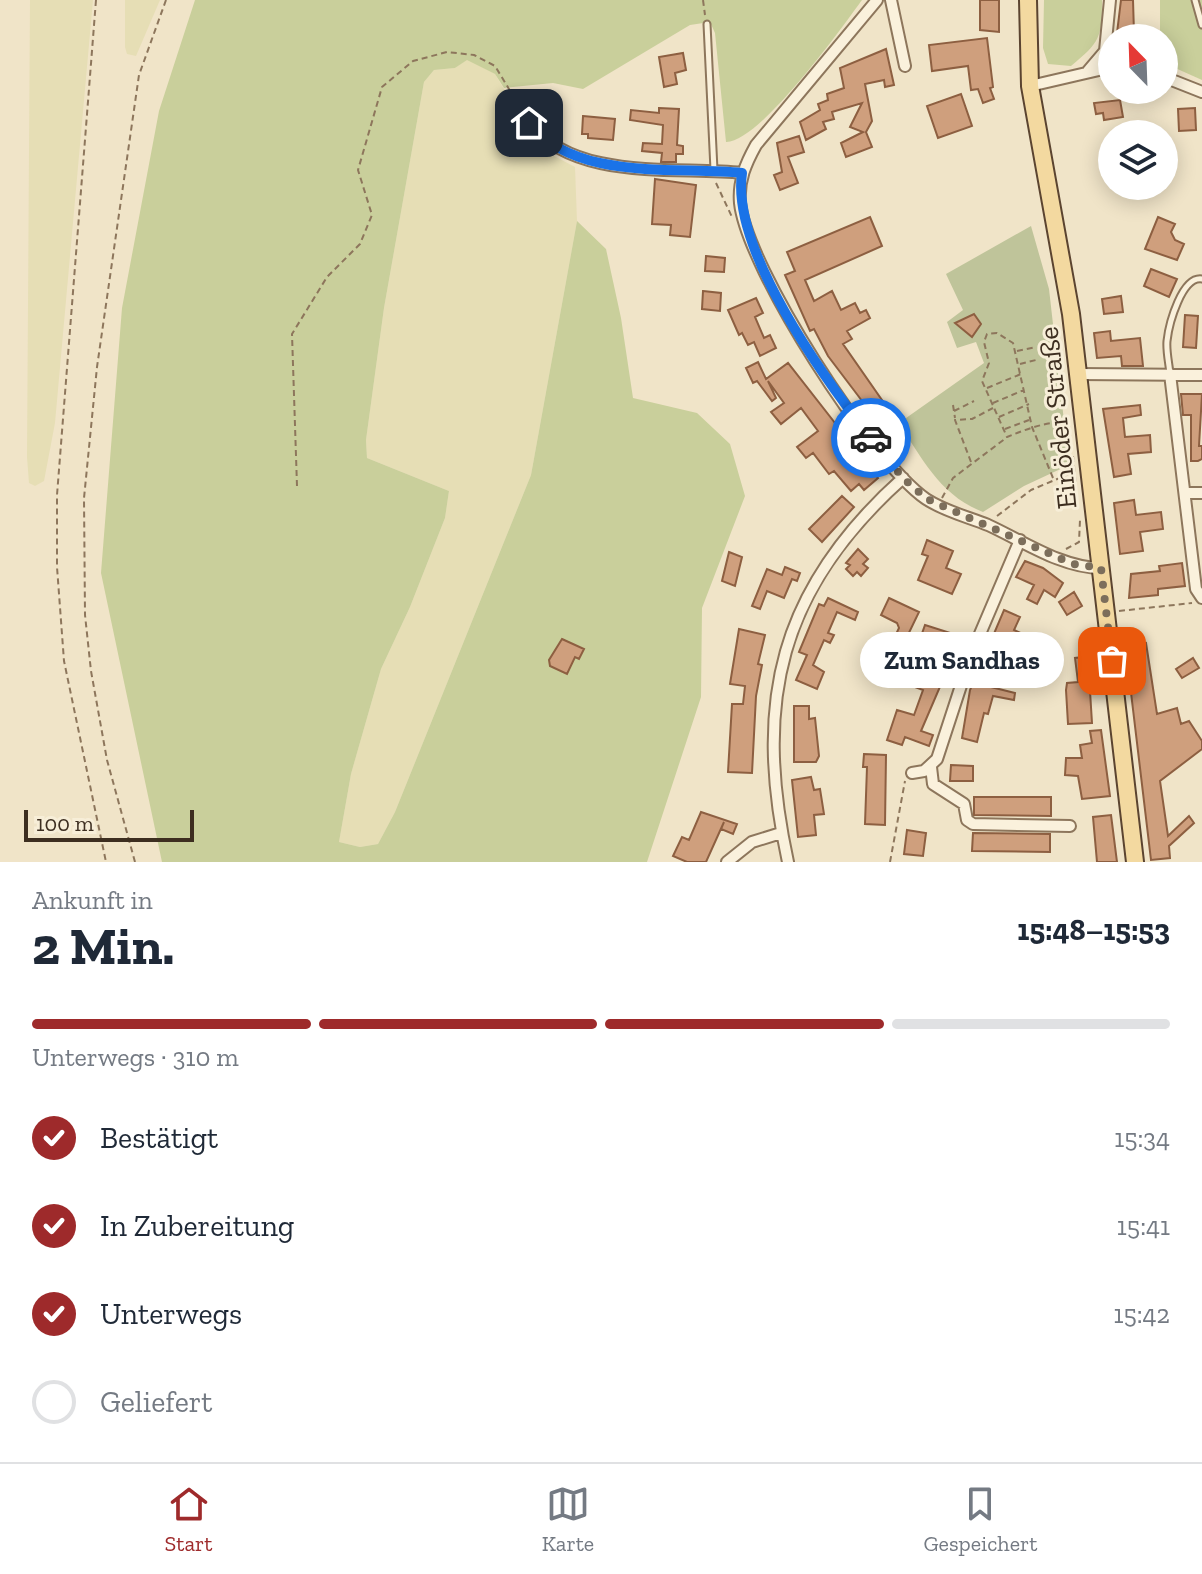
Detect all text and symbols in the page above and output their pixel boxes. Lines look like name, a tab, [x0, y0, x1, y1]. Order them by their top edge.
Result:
north arrow	[1098, 24, 1178, 104]
map controls	[1098, 24, 1178, 200]
pin	[495, 89, 563, 157]
icon: home	[507, 101, 551, 145]
button: layers	[1098, 120, 1178, 200]
street label: Einöder Straße	[1032, 325, 1083, 511]
courier	[831, 398, 911, 478]
icon: car	[849, 416, 893, 460]
pin	[1078, 627, 1146, 695]
callout: Zum Sandhas	[860, 633, 1064, 689]
icon: bag	[1090, 639, 1134, 683]
text: Zum Sandhas	[884, 644, 1040, 676]
scale bar	[24, 806, 194, 842]
text: 100 m	[36, 810, 94, 837]
text: Ankunft in	[32, 884, 153, 916]
text: 15:48–15:53	[1017, 912, 1170, 948]
text: 2 Min.	[32, 915, 174, 977]
text: Unterwegs · 310 m	[32, 1041, 239, 1073]
icon: check	[32, 1116, 76, 1160]
text: Bestätigt	[100, 1120, 218, 1156]
text: 15:34	[1114, 1122, 1170, 1154]
icon: check	[32, 1204, 76, 1248]
text: In Zubereitung	[100, 1208, 294, 1244]
text: 15:41	[1117, 1210, 1170, 1242]
icon: check	[32, 1292, 76, 1336]
text: Unterwegs	[100, 1296, 242, 1332]
text: 15:42	[1113, 1298, 1170, 1330]
text: Geliefert	[100, 1384, 213, 1420]
tab: Start	[165, 1482, 213, 1557]
tab: Karte	[542, 1482, 594, 1557]
tab: Gespeichert	[923, 1482, 1037, 1557]

